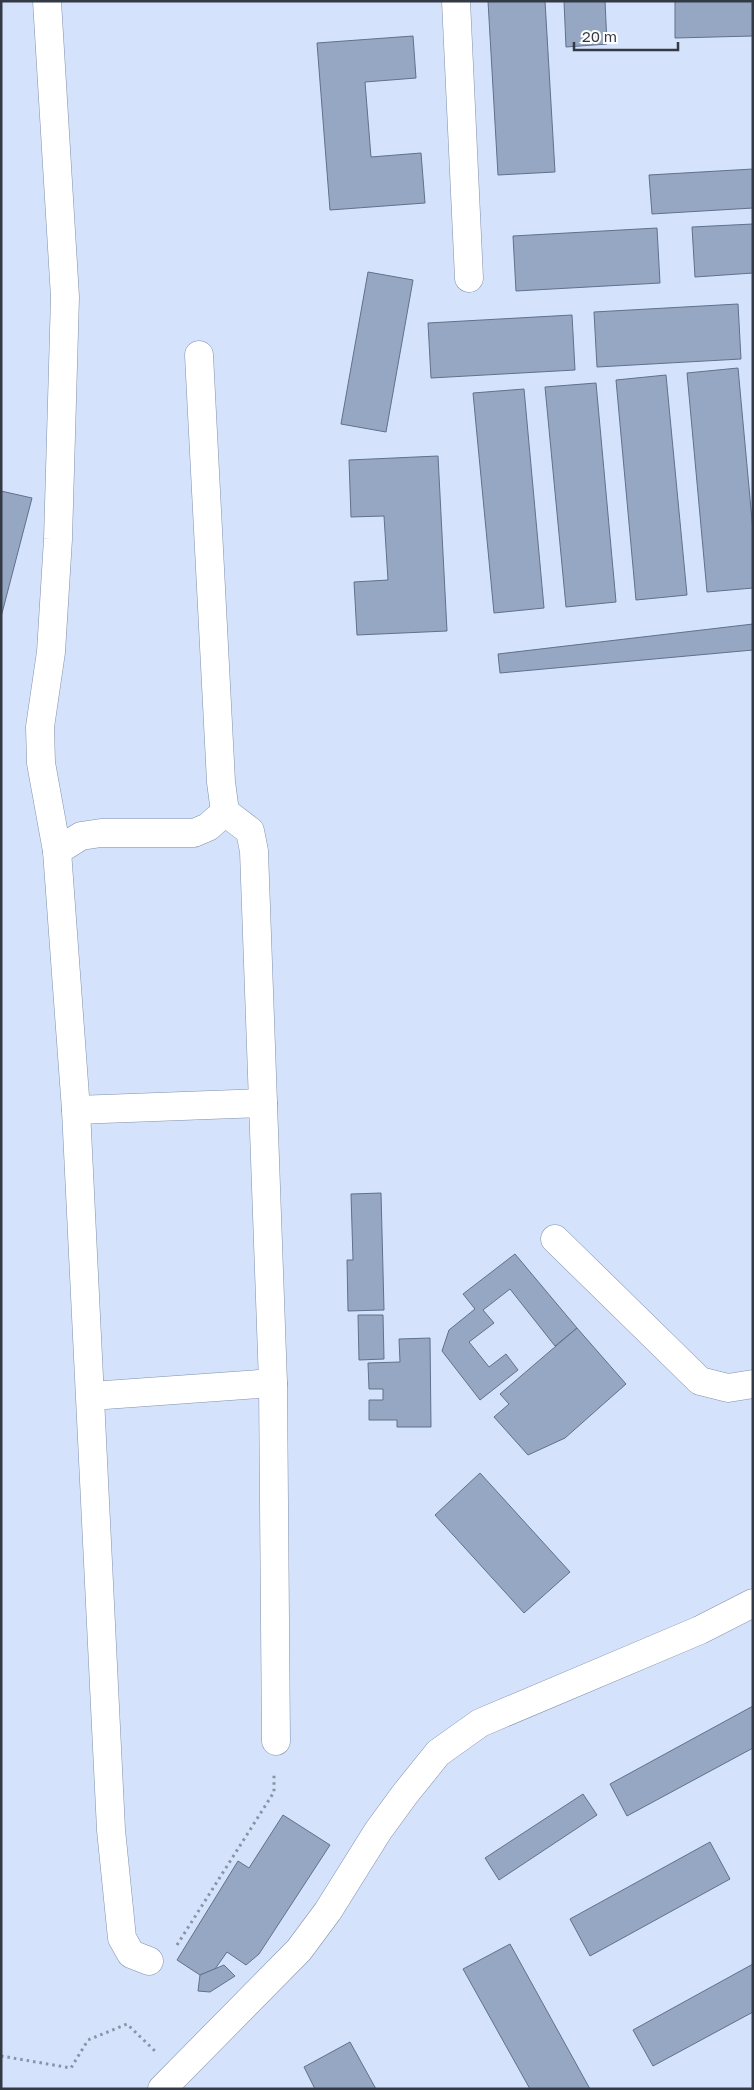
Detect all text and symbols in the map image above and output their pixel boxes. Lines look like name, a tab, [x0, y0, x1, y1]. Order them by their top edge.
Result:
scale bar	[574, 20, 678, 52]
text: 20 m	[582, 27, 617, 45]

